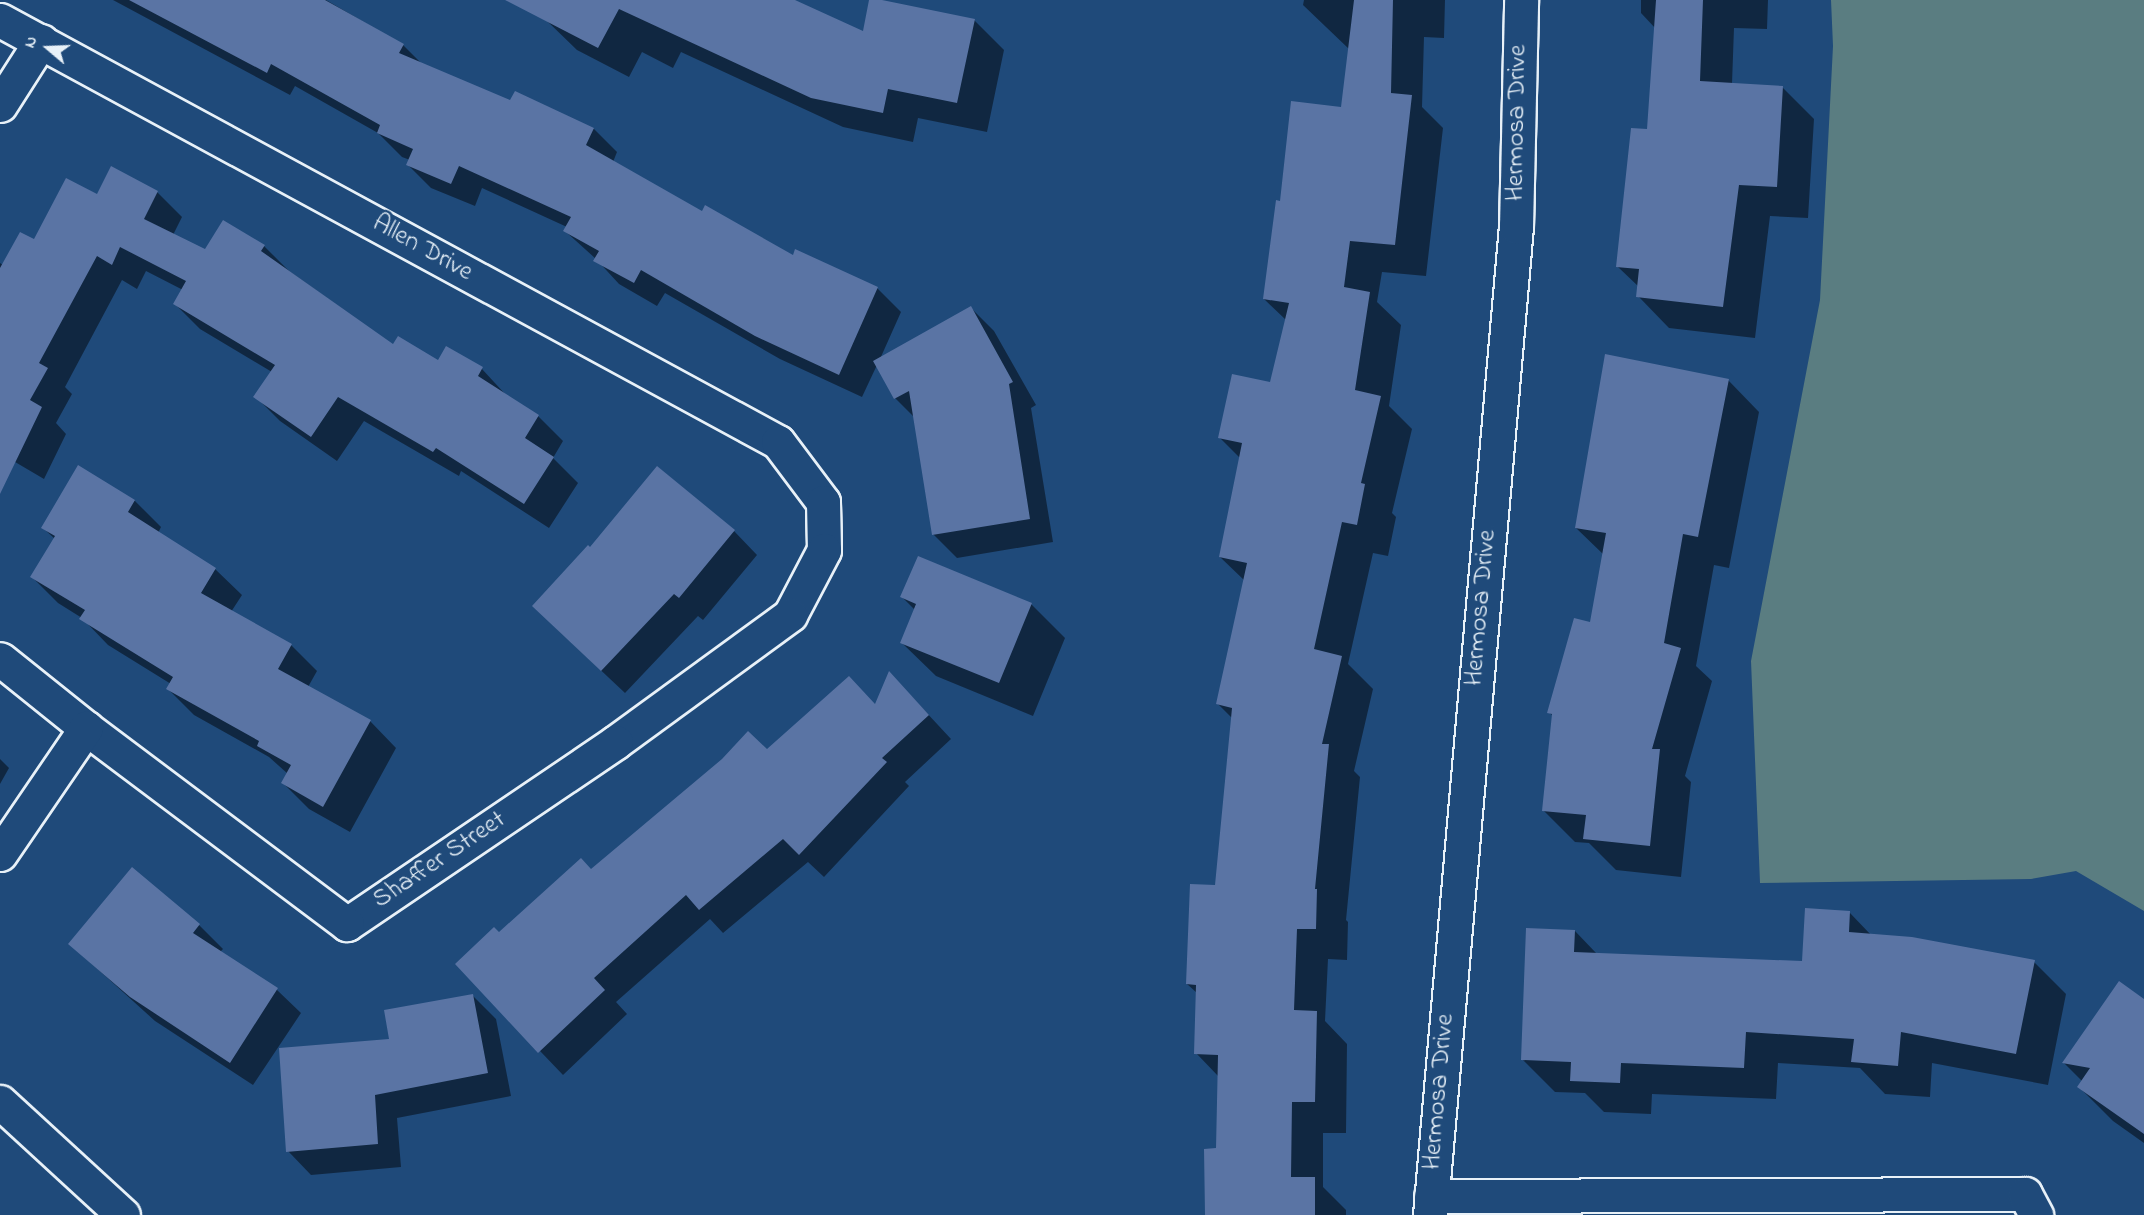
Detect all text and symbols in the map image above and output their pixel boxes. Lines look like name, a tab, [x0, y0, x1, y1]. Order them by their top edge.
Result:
north arrow	[18, 18, 78, 78]
text: N	[18, 33, 44, 51]
street label: Hermosa Drive	[1501, 44, 1535, 202]
street label: Allen Drive	[366, 209, 478, 289]
street label: Hermosa Drive	[1460, 529, 1504, 687]
street label: Shaffer Street	[368, 805, 512, 917]
street label: Hermosa Drive	[1418, 1013, 1462, 1171]

